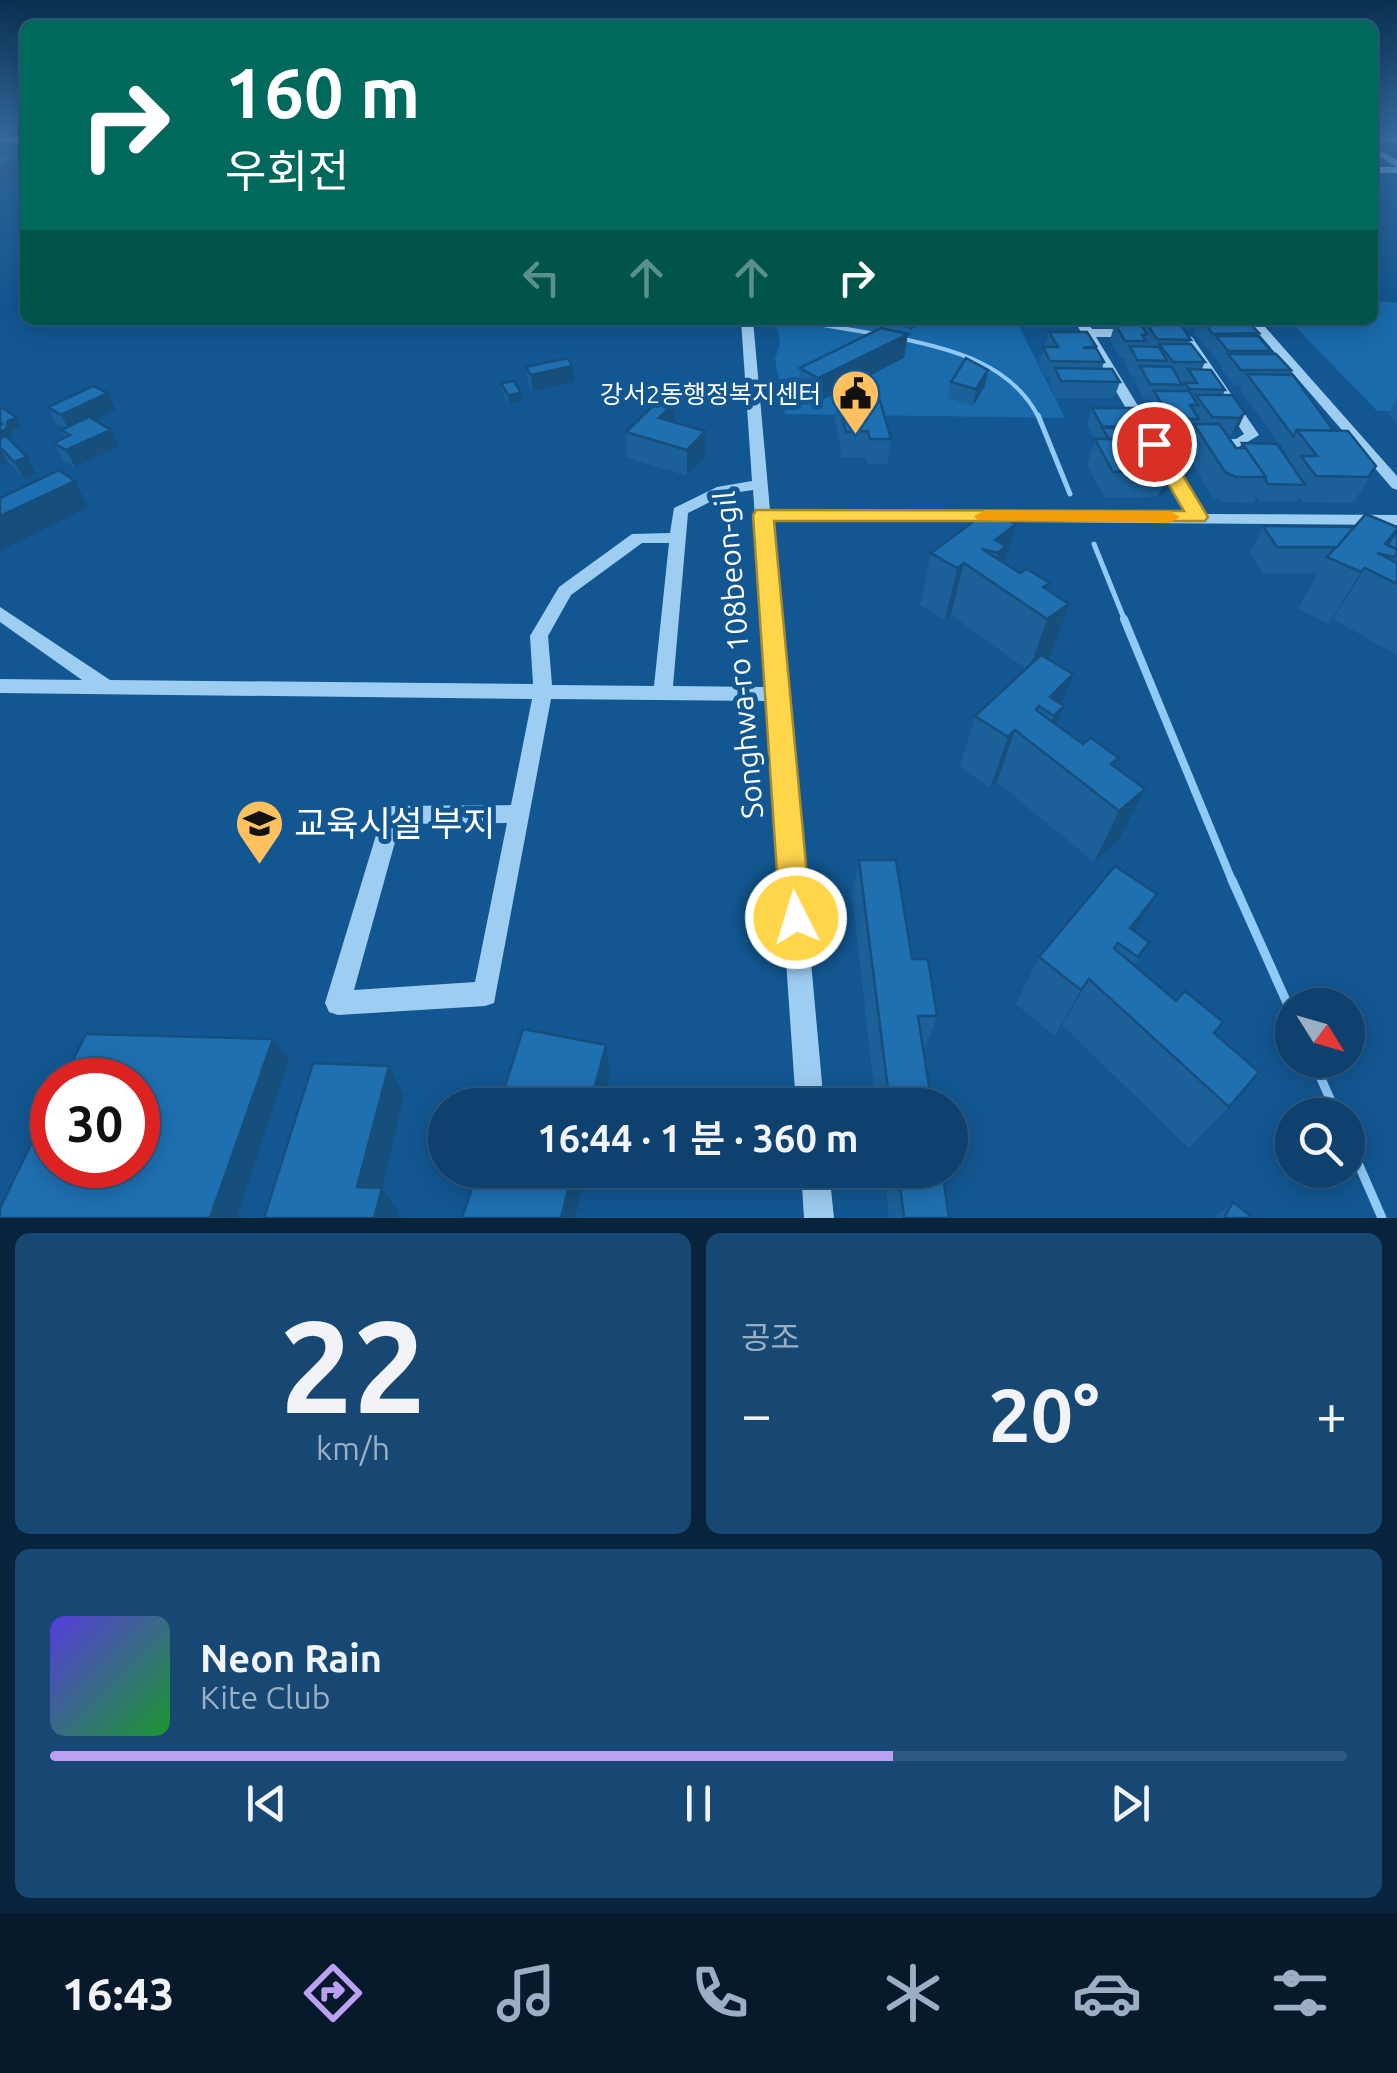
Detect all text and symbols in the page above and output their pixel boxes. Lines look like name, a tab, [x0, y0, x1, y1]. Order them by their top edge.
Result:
text: 160 m	[225, 53, 420, 131]
icon: right	[60, 60, 190, 190]
text: 우회전	[225, 145, 349, 196]
icon: left	[514, 250, 569, 305]
icon: ahead	[619, 250, 674, 305]
icon: ahead	[724, 250, 779, 305]
icon: right	[829, 250, 884, 305]
public building icon: 강서2동행정복지센터	[830, 368, 882, 436]
place label: 강서2동행정복지센터	[600, 380, 821, 408]
pin	[1112, 402, 1197, 487]
icon: arrive	[1127, 417, 1182, 472]
street label: Songhwa-ro 108beon-gil	[707, 490, 769, 820]
school or university icon: 교육시설 부지	[233, 798, 285, 866]
place label: 교육시설 부지	[294, 803, 495, 843]
position arrow	[744, 866, 848, 970]
north arrow	[1275, 988, 1365, 1078]
map controls	[1275, 988, 1365, 1188]
speed limit sign: 30	[30, 1058, 160, 1188]
button: search	[1275, 1098, 1365, 1188]
text: 16:44 · 1 분 · 360 m	[537, 1117, 859, 1159]
text: 22	[280, 1292, 426, 1438]
text: 공조	[741, 1319, 800, 1355]
text: 20°	[988, 1372, 1100, 1456]
text: −	[741, 1383, 772, 1444]
text: +	[1316, 1383, 1347, 1444]
text: km/h	[316, 1430, 390, 1466]
text: Neon Rain	[200, 1637, 382, 1679]
text: Kite Club	[200, 1679, 330, 1715]
icon: previous	[239, 1776, 294, 1831]
icon: pause	[671, 1776, 726, 1831]
icon: next	[1103, 1776, 1158, 1831]
icon: directions	[298, 1958, 368, 2028]
icon: music	[491, 1958, 561, 2028]
icon: phone	[685, 1958, 755, 2028]
icon: climate	[878, 1958, 948, 2028]
icon: car	[1072, 1958, 1142, 2028]
icon: filters	[1265, 1958, 1335, 2028]
text: 16:43	[62, 1968, 174, 2019]

